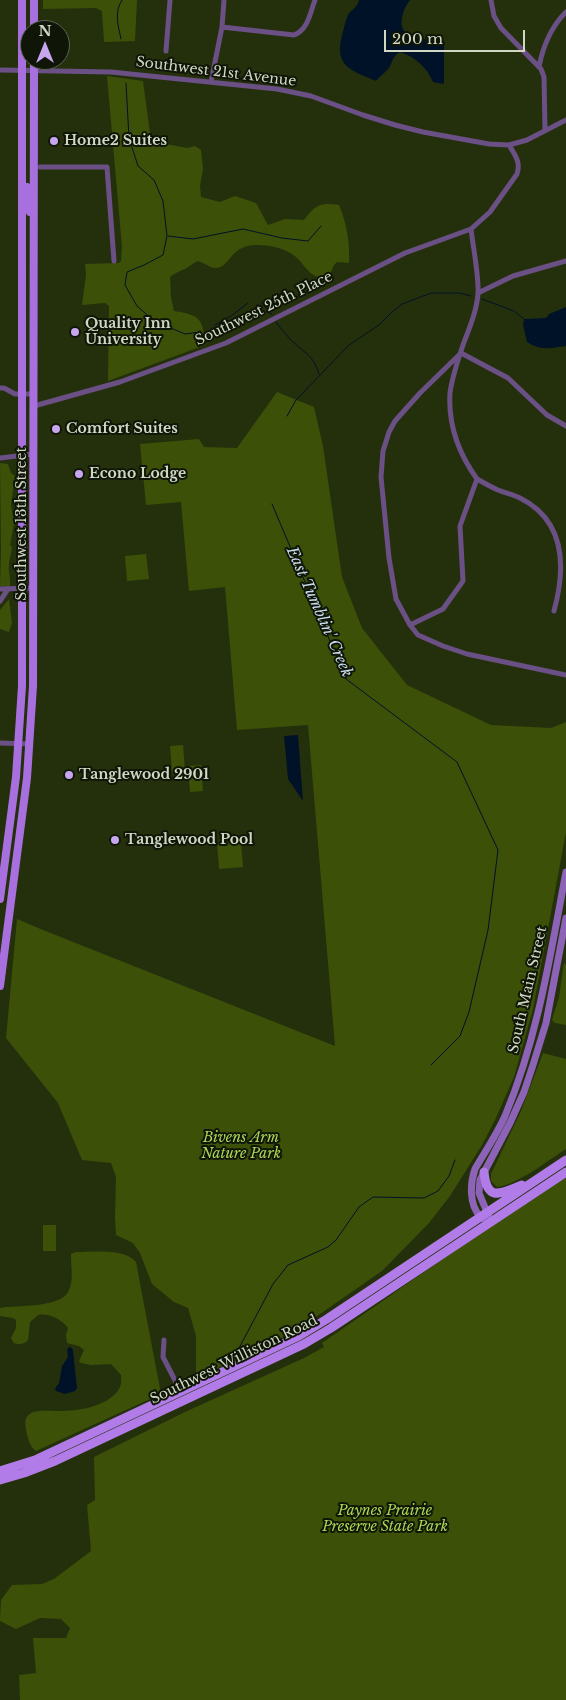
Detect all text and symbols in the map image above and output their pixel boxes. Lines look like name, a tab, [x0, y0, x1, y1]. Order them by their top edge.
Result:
north arrow	[20, 20, 70, 70]
scale bar	[386, 20, 527, 52]
text: N	[38, 22, 52, 40]
text: 200 m	[392, 29, 443, 48]
street label: Southwest 21st Avenue	[135, 54, 297, 90]
place label: Home2 Suites	[64, 133, 167, 149]
marker: Home2 Suites	[48, 135, 60, 147]
street label: Southwest 25th Place	[193, 268, 335, 350]
place label: Quality Inn University	[85, 316, 171, 348]
marker: Quality Inn University	[69, 326, 81, 338]
place label: Comfort Suites	[66, 421, 178, 437]
marker: Comfort Suites	[50, 423, 62, 435]
street label: Southwest 13th Street	[14, 447, 30, 601]
place label: Econo Lodge	[89, 466, 186, 482]
marker: Econo Lodge	[73, 468, 85, 480]
water label: East Tumblin' Creek	[282, 544, 356, 680]
place label: Tanglewood 2901	[79, 767, 209, 783]
marker: Tanglewood 2901	[63, 769, 75, 781]
place label: Tanglewood Pool	[125, 832, 253, 848]
marker: Tanglewood Pool	[109, 834, 121, 846]
street label: South Main Street	[505, 925, 551, 1055]
park label: Bivens Arm Nature Park	[201, 1130, 281, 1162]
street label: Southwest Williston Road	[147, 1312, 321, 1408]
park label: Paynes Prairie Preserve State Park	[322, 1503, 448, 1535]

